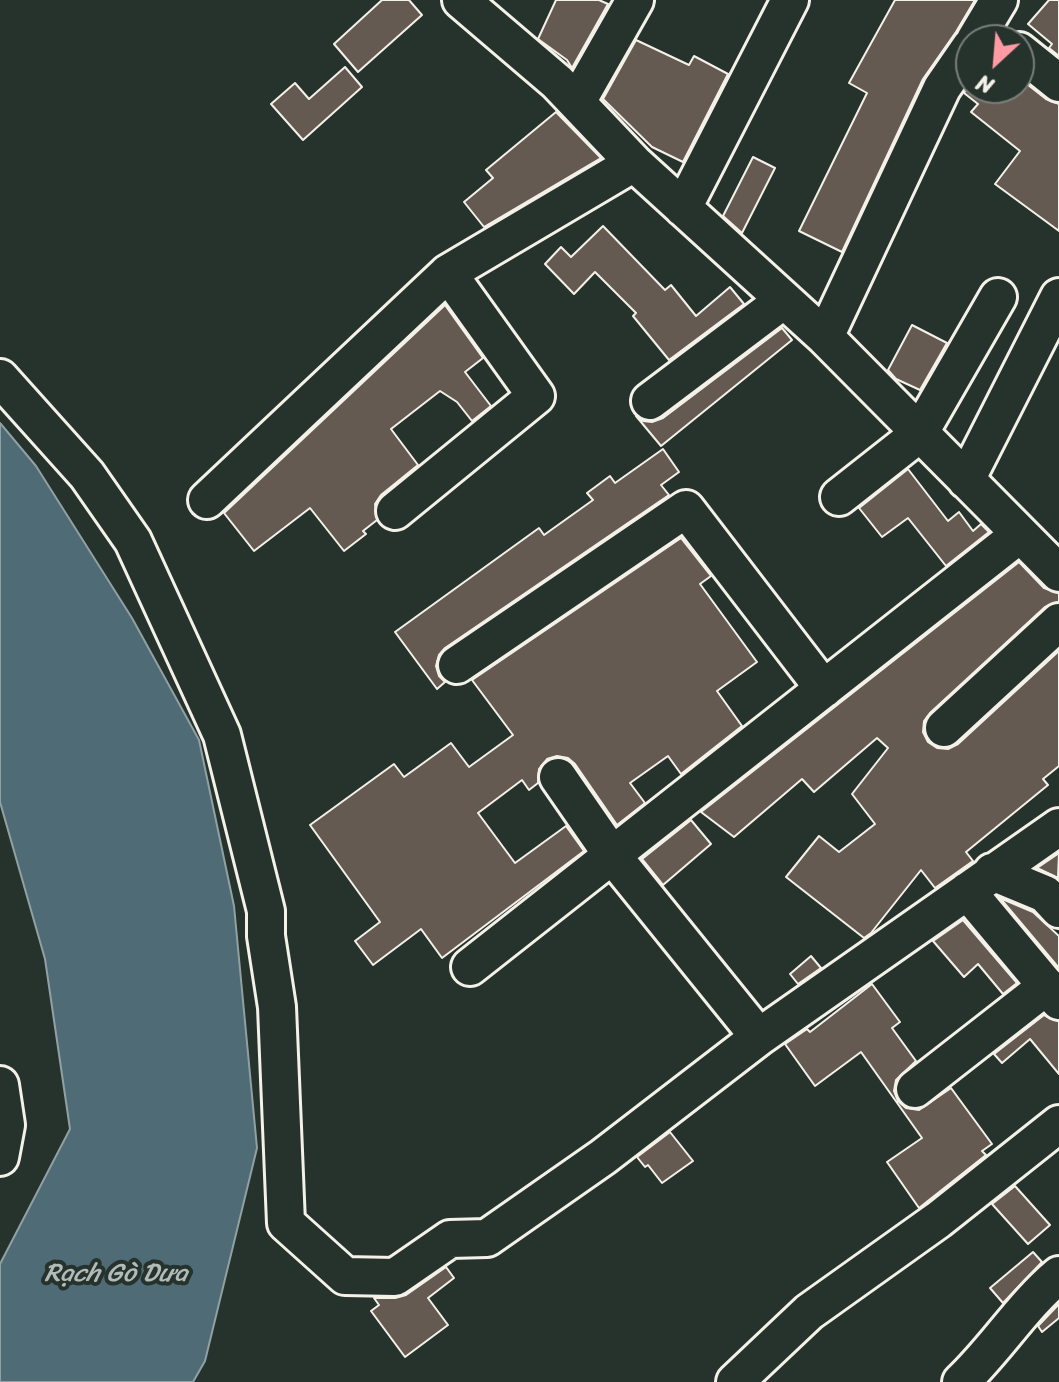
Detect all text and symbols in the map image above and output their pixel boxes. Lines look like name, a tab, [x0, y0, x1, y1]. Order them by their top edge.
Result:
north arrow	[955, 24, 1035, 104]
text: N	[970, 63, 1001, 105]
water label: Rạch Gò Dưa	[44, 1258, 188, 1290]

